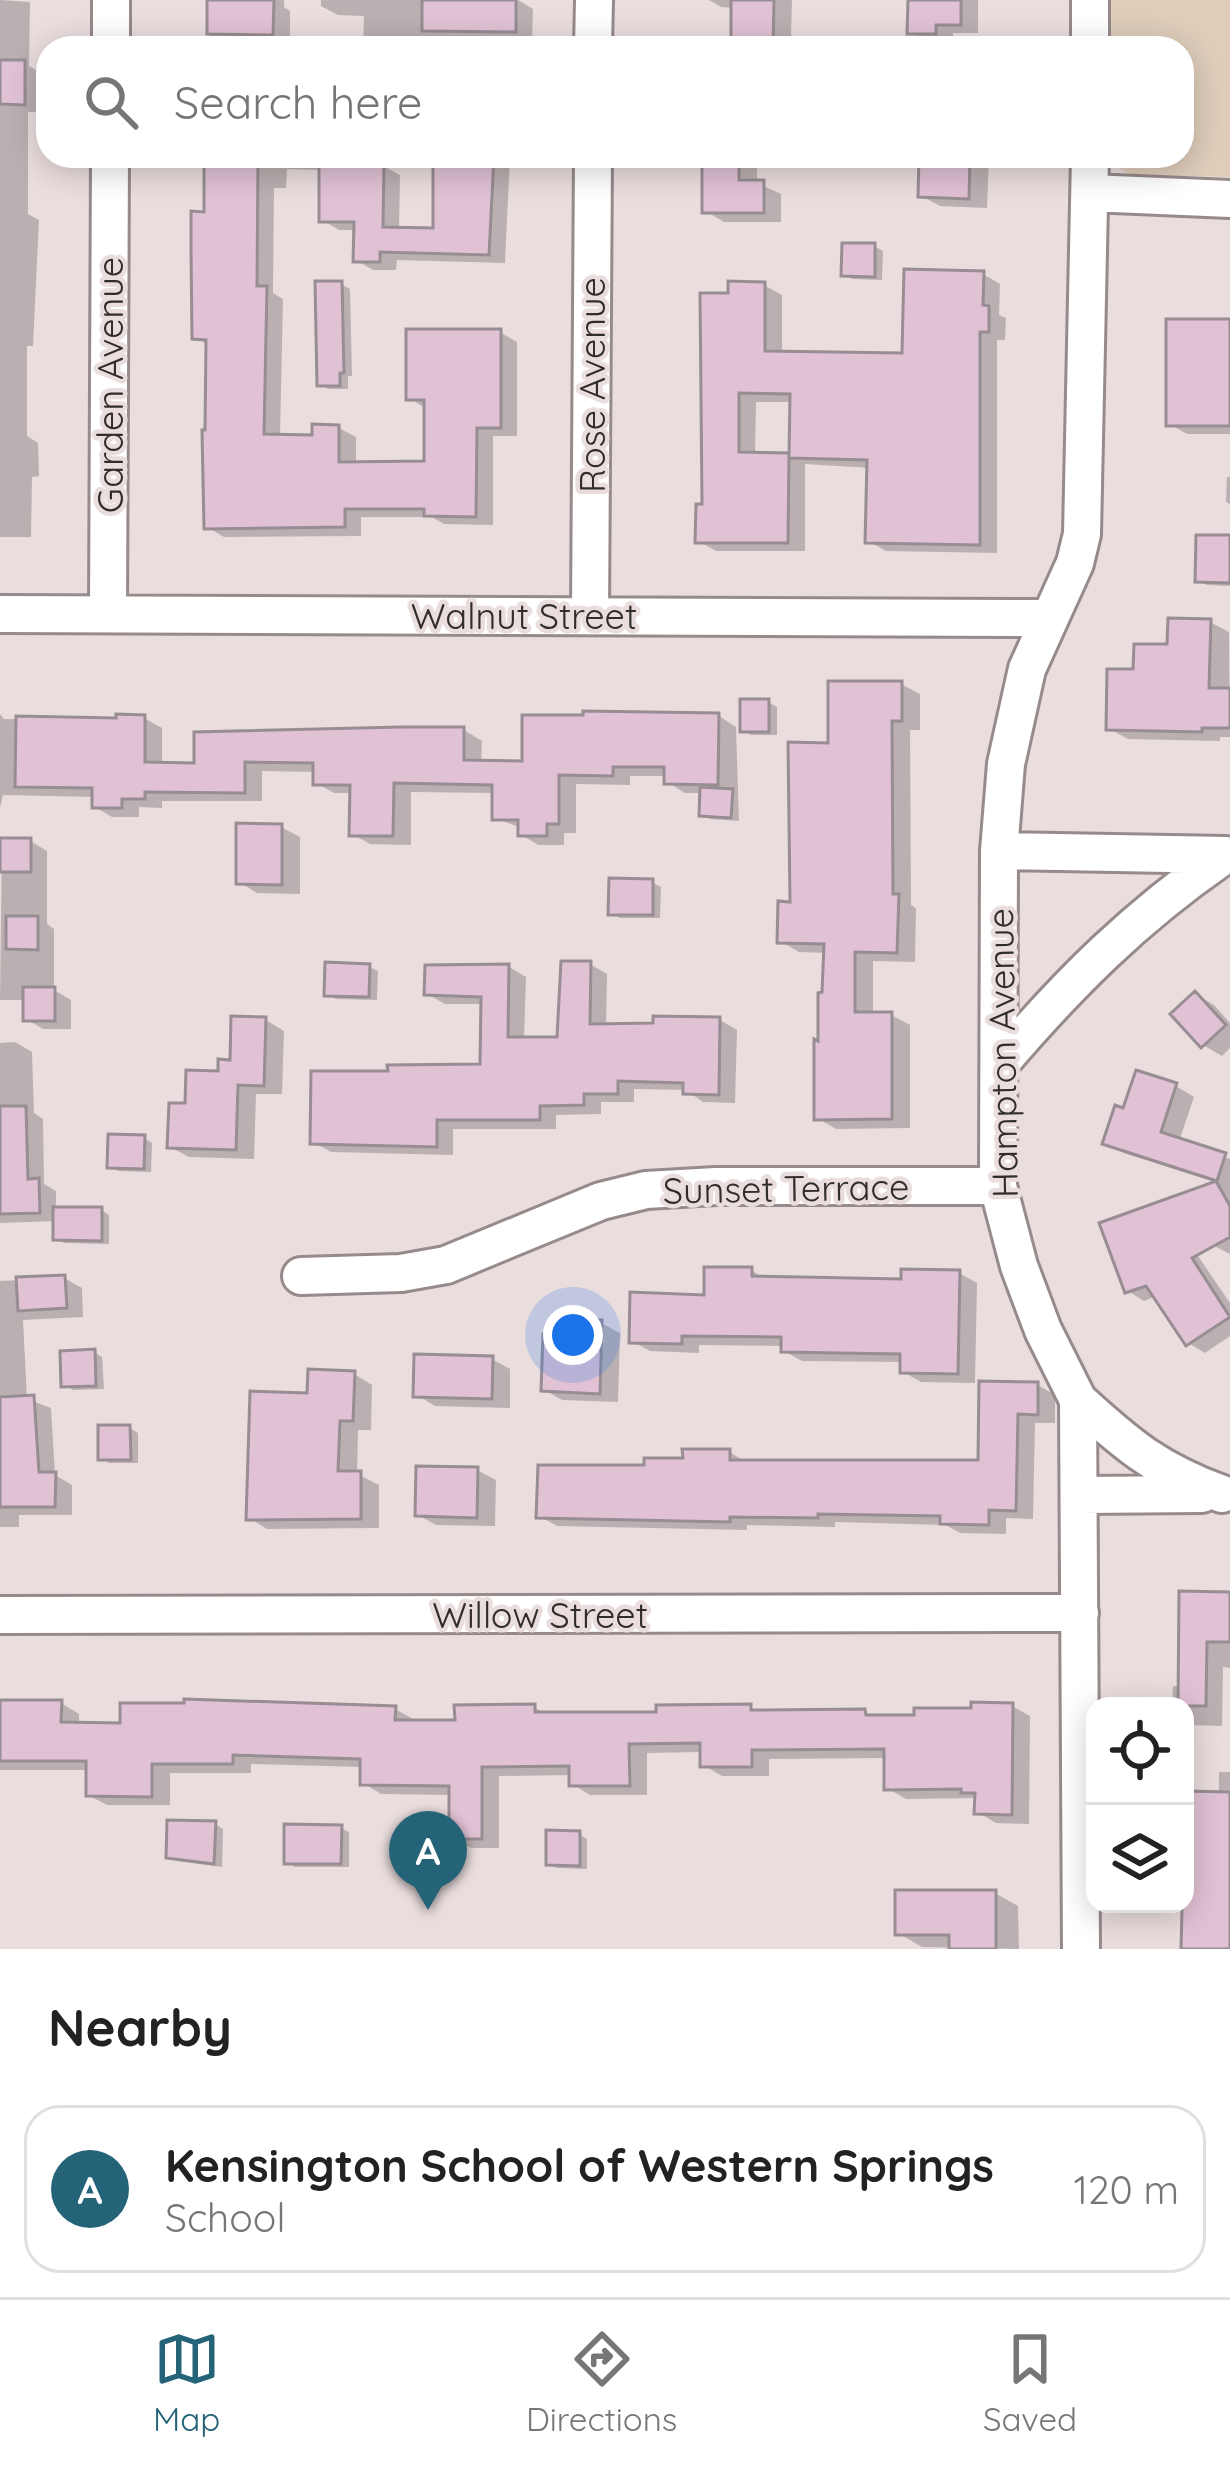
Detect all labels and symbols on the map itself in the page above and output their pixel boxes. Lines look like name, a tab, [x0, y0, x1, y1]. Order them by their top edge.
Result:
street label: Garden Avenue	[87, 257, 132, 513]
street label: Rose Avenue	[569, 277, 614, 493]
street label: Walnut Street	[411, 593, 637, 638]
street label: Hampton Avenue	[977, 908, 1027, 1198]
street label: Sunset Terrace	[662, 1163, 910, 1213]
your location	[543, 1305, 603, 1365]
street label: Willow Street	[432, 1592, 648, 1637]
pin: A	[389, 1811, 467, 1910]

